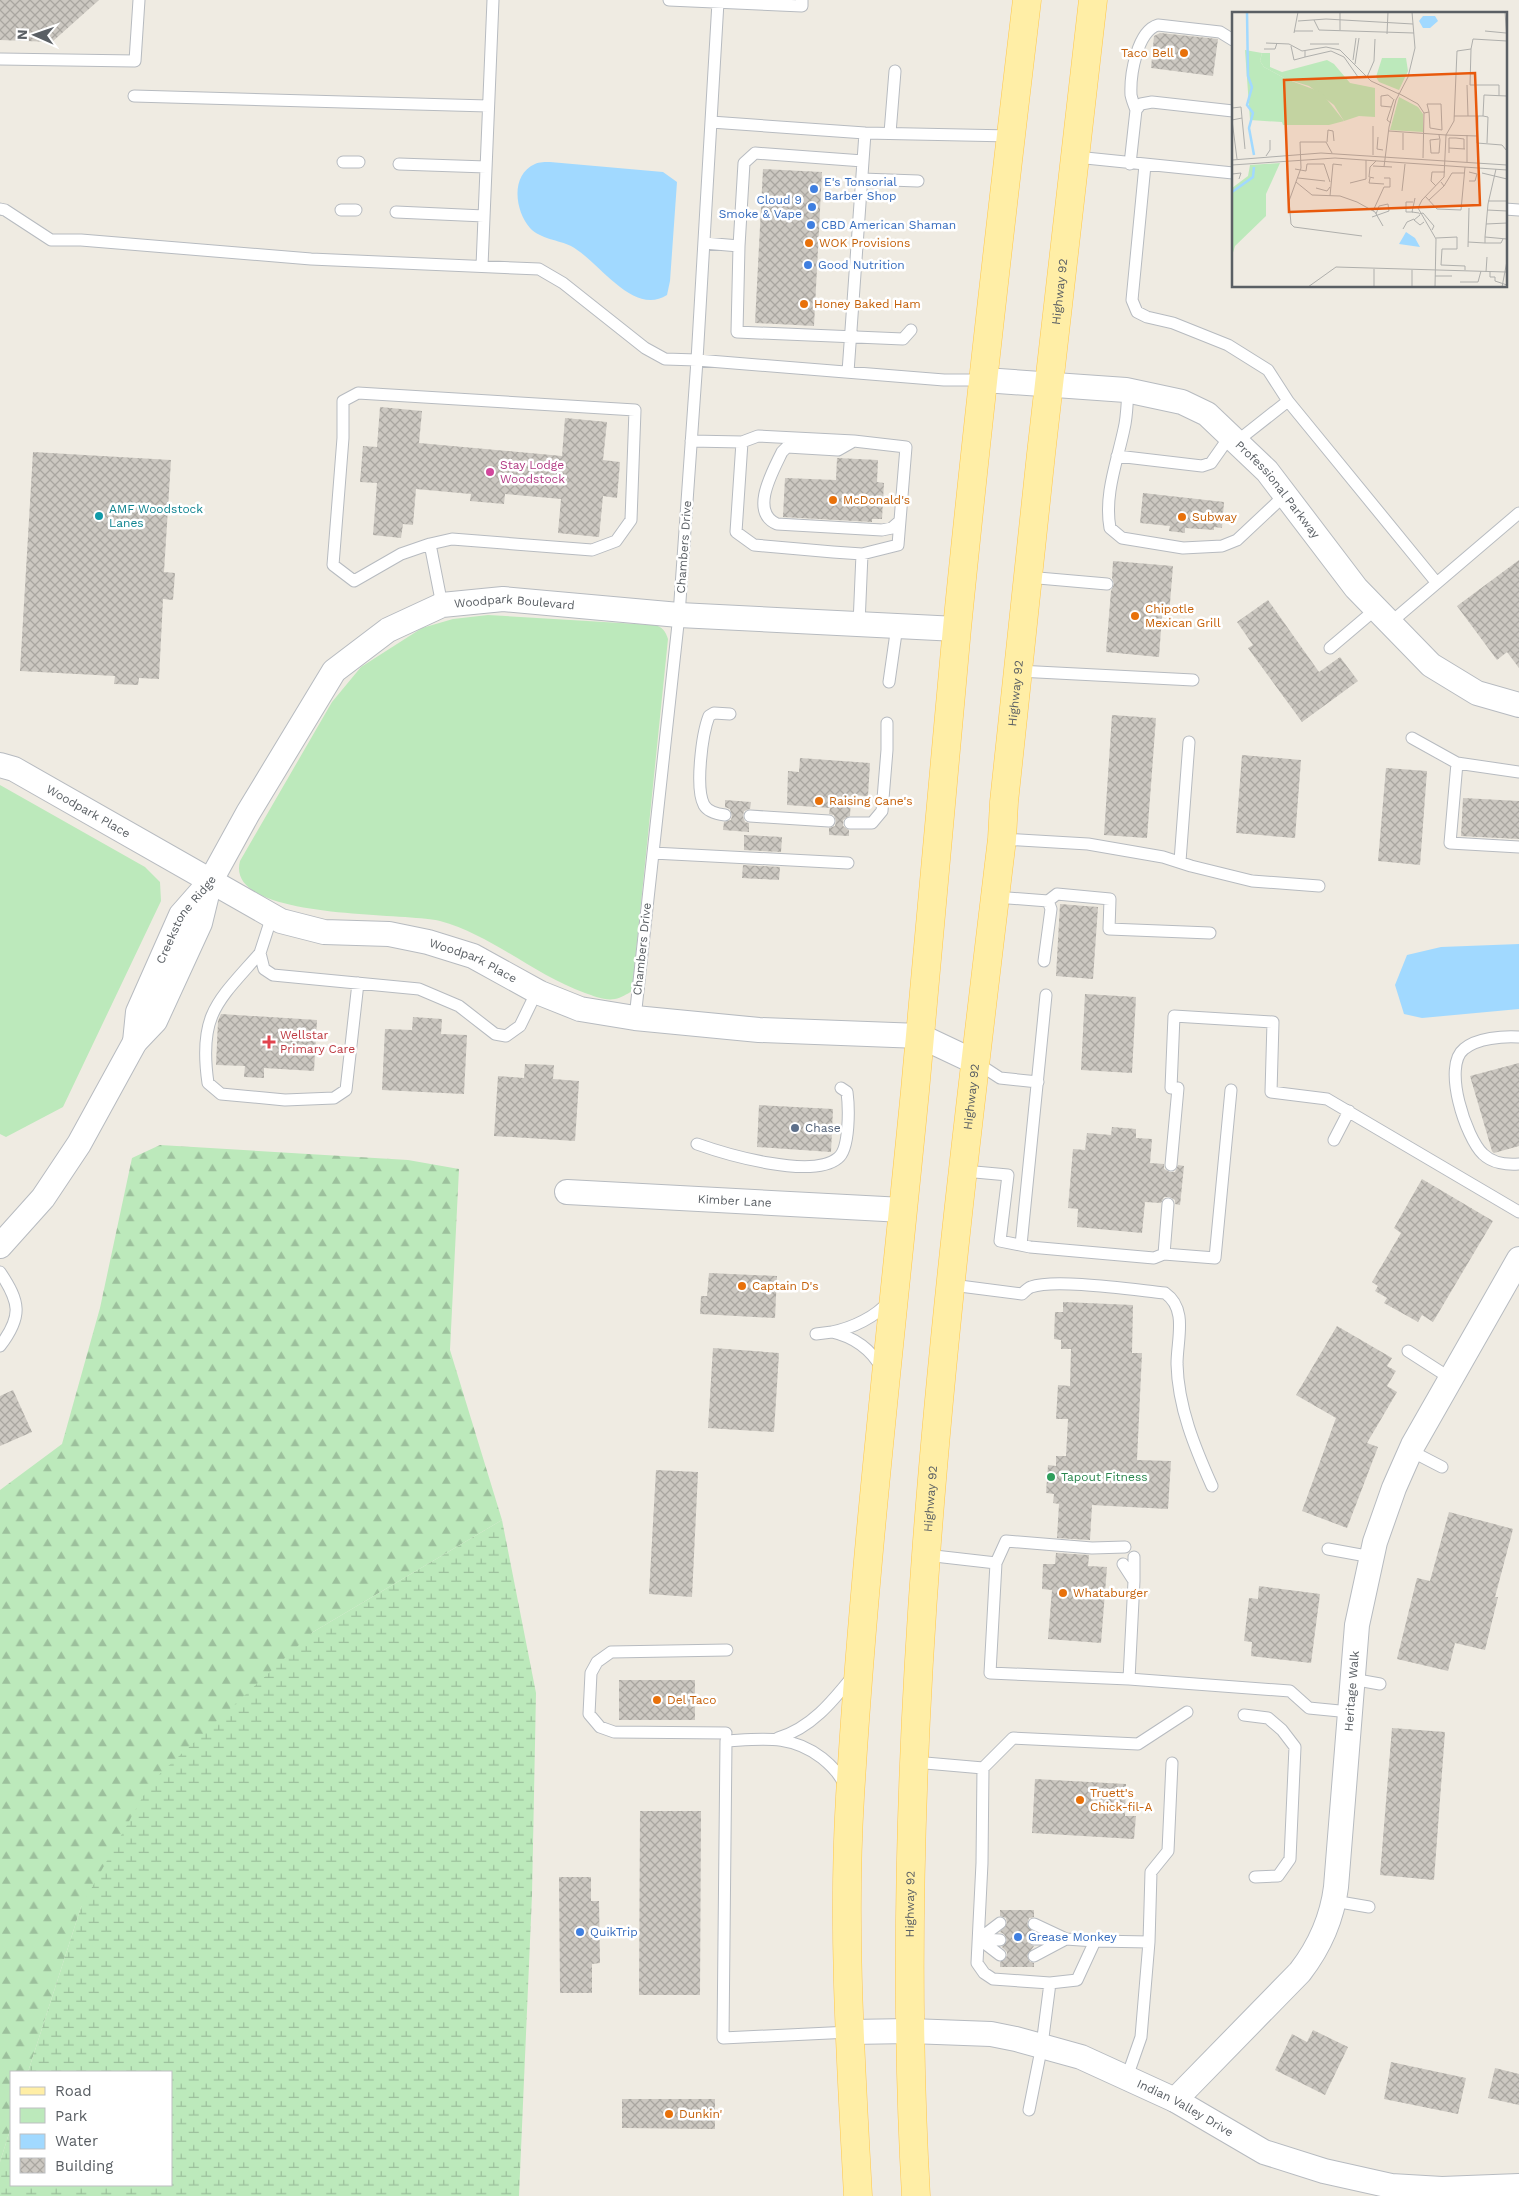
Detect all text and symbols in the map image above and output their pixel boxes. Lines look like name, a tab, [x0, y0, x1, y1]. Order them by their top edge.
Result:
north arrow	[10, 10, 60, 60]
inset map	[1232, 12, 1506, 288]
text: N	[14, 29, 30, 40]
place label: Taco Bell	[1121, 46, 1174, 60]
marker: Taco Bell	[1178, 47, 1190, 59]
place label: E's Tonsorial Barber Shop	[824, 175, 897, 203]
marker: E's Tonsorial Barber Shop	[808, 183, 820, 195]
place label: Cloud 9 Smoke & Vape	[719, 193, 802, 221]
marker: Cloud 9 Smoke & Vape	[806, 201, 818, 213]
place label: CBD American Shaman	[821, 218, 956, 232]
marker: CBD American Shaman	[805, 219, 817, 231]
place label: WOK Provisions	[819, 236, 910, 250]
marker: WOK Provisions	[803, 237, 815, 249]
place label: Good Nutrition	[818, 258, 905, 272]
street label: Highway 92	[1049, 258, 1070, 326]
marker: Good Nutrition	[802, 259, 814, 271]
place label: Honey Baked Ham	[814, 297, 921, 311]
marker: Honey Baked Ham	[798, 298, 810, 310]
street label: Professional Parkway	[1232, 438, 1323, 542]
place label: Stay Lodge Woodstock	[500, 458, 565, 486]
marker: Stay Lodge Woodstock	[484, 466, 496, 478]
place label: McDonald's	[843, 493, 910, 507]
marker: McDonald's	[827, 494, 839, 506]
street label: Chambers Drive	[674, 500, 694, 594]
place label: AMF Woodstock Lanes	[109, 502, 203, 530]
marker: AMF Woodstock Lanes	[93, 510, 105, 522]
place label: Subway	[1192, 510, 1238, 524]
marker: Subway	[1176, 511, 1188, 523]
street label: Woodpark Boulevard	[453, 592, 575, 612]
place label: Chipotle Mexican Grill	[1145, 602, 1221, 630]
marker: Chipotle Mexican Grill	[1129, 610, 1141, 622]
street label: Highway 92	[1005, 659, 1026, 727]
street label: Woodpark Place	[44, 782, 133, 841]
place label: Raising Cane's	[829, 794, 913, 808]
marker: Raising Cane's	[813, 795, 825, 807]
street label: Creekstone Ridge	[153, 873, 219, 966]
street label: Chambers Drive	[630, 902, 654, 996]
street label: Woodpark Place	[428, 936, 519, 986]
place label: Wellstar Primary Care	[280, 1028, 355, 1056]
marker: Wellstar Primary Care	[262, 1035, 276, 1049]
street label: Highway 92	[961, 1063, 982, 1131]
place label: Chase	[805, 1121, 841, 1135]
marker: Chase	[789, 1122, 801, 1134]
street label: Kimber Lane	[697, 1192, 772, 1210]
place label: Captain D's	[752, 1279, 819, 1293]
marker: Captain D's	[736, 1280, 748, 1292]
street label: Highway 92	[921, 1465, 940, 1532]
place label: Tapout Fitness	[1061, 1470, 1148, 1484]
marker: Tapout Fitness	[1045, 1471, 1057, 1483]
place label: Whataburger	[1073, 1586, 1148, 1600]
marker: Whataburger	[1057, 1587, 1069, 1599]
street label: Heritage Walk	[1341, 1650, 1362, 1732]
place label: Del Taco	[667, 1693, 716, 1707]
marker: Del Taco	[651, 1694, 663, 1706]
place label: Truett's Chick-fil-A	[1090, 1786, 1152, 1814]
marker: Truett's Chick-fil-A	[1074, 1794, 1086, 1806]
street label: Highway 92	[903, 1871, 918, 1937]
place label: QuikTrip	[590, 1925, 638, 1939]
marker: QuikTrip	[574, 1926, 586, 1938]
place label: Grease Monkey	[1028, 1930, 1117, 1944]
marker: Grease Monkey	[1012, 1931, 1024, 1943]
legend	[10, 2071, 172, 2186]
street label: Indian Valley Drive	[1135, 2077, 1236, 2140]
text: Road	[55, 2082, 92, 2100]
text: Park	[55, 2107, 88, 2125]
place label: Dunkin'	[679, 2107, 723, 2121]
marker: Dunkin'	[663, 2108, 675, 2120]
text: Water	[55, 2132, 98, 2150]
text: Building	[55, 2157, 113, 2175]

